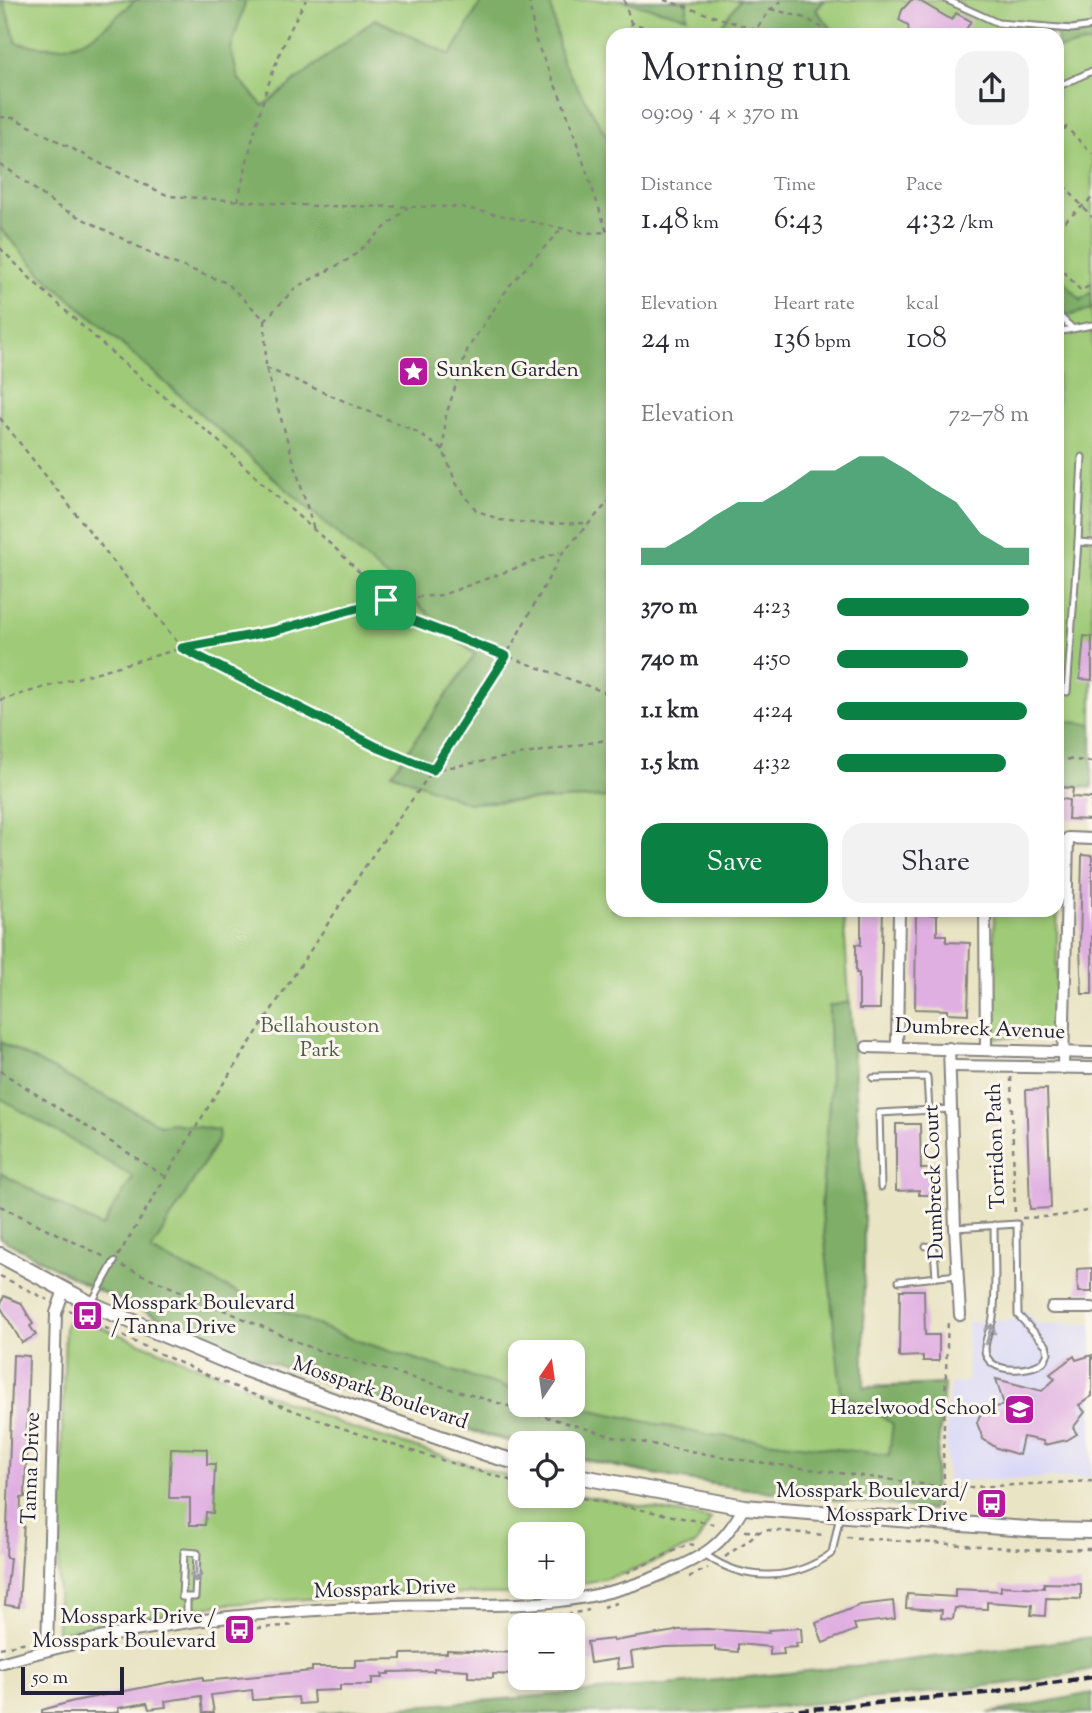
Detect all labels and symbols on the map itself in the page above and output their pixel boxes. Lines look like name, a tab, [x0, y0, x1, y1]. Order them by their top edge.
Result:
place icon: Sunken Garden	[396, 354, 430, 388]
place label: Sunken Garden	[436, 356, 579, 386]
pin	[356, 570, 416, 630]
park label: Bellahouston Park	[260, 1012, 380, 1066]
street label: Dumbreck Avenue	[894, 1012, 1066, 1048]
street label: Torridon Path	[980, 1082, 1014, 1210]
street label: Dumbreck Court	[917, 1104, 953, 1260]
place label: Mosspark Boulevard / Tanna Drive	[111, 1289, 295, 1343]
bus stop icon: Mosspark Boulevard / Tanna Drive	[71, 1299, 105, 1333]
one-way arrow	[983, 1323, 996, 1346]
north arrow	[508, 1340, 584, 1418]
street label: Mosspark Boulevard	[288, 1350, 472, 1438]
school or university icon: Hazelwood School	[1003, 1392, 1037, 1426]
place label: Hazelwood School	[830, 1394, 997, 1424]
street label: Tanna Drive	[15, 1411, 49, 1525]
place label: Mosspark Boulevard/ Mosspark Drive	[776, 1477, 968, 1531]
bus stop icon: Mosspark Boulevard/ Mosspark Drive	[974, 1487, 1008, 1521]
one-way arrow	[189, 1560, 203, 1583]
street label: Mosspark Drive	[313, 1573, 457, 1607]
place label: Mosspark Drive / Mosspark Boulevard	[32, 1603, 216, 1657]
bus stop icon: Mosspark Drive / Mosspark Boulevard	[222, 1613, 256, 1647]
scale bar	[21, 1664, 124, 1696]

